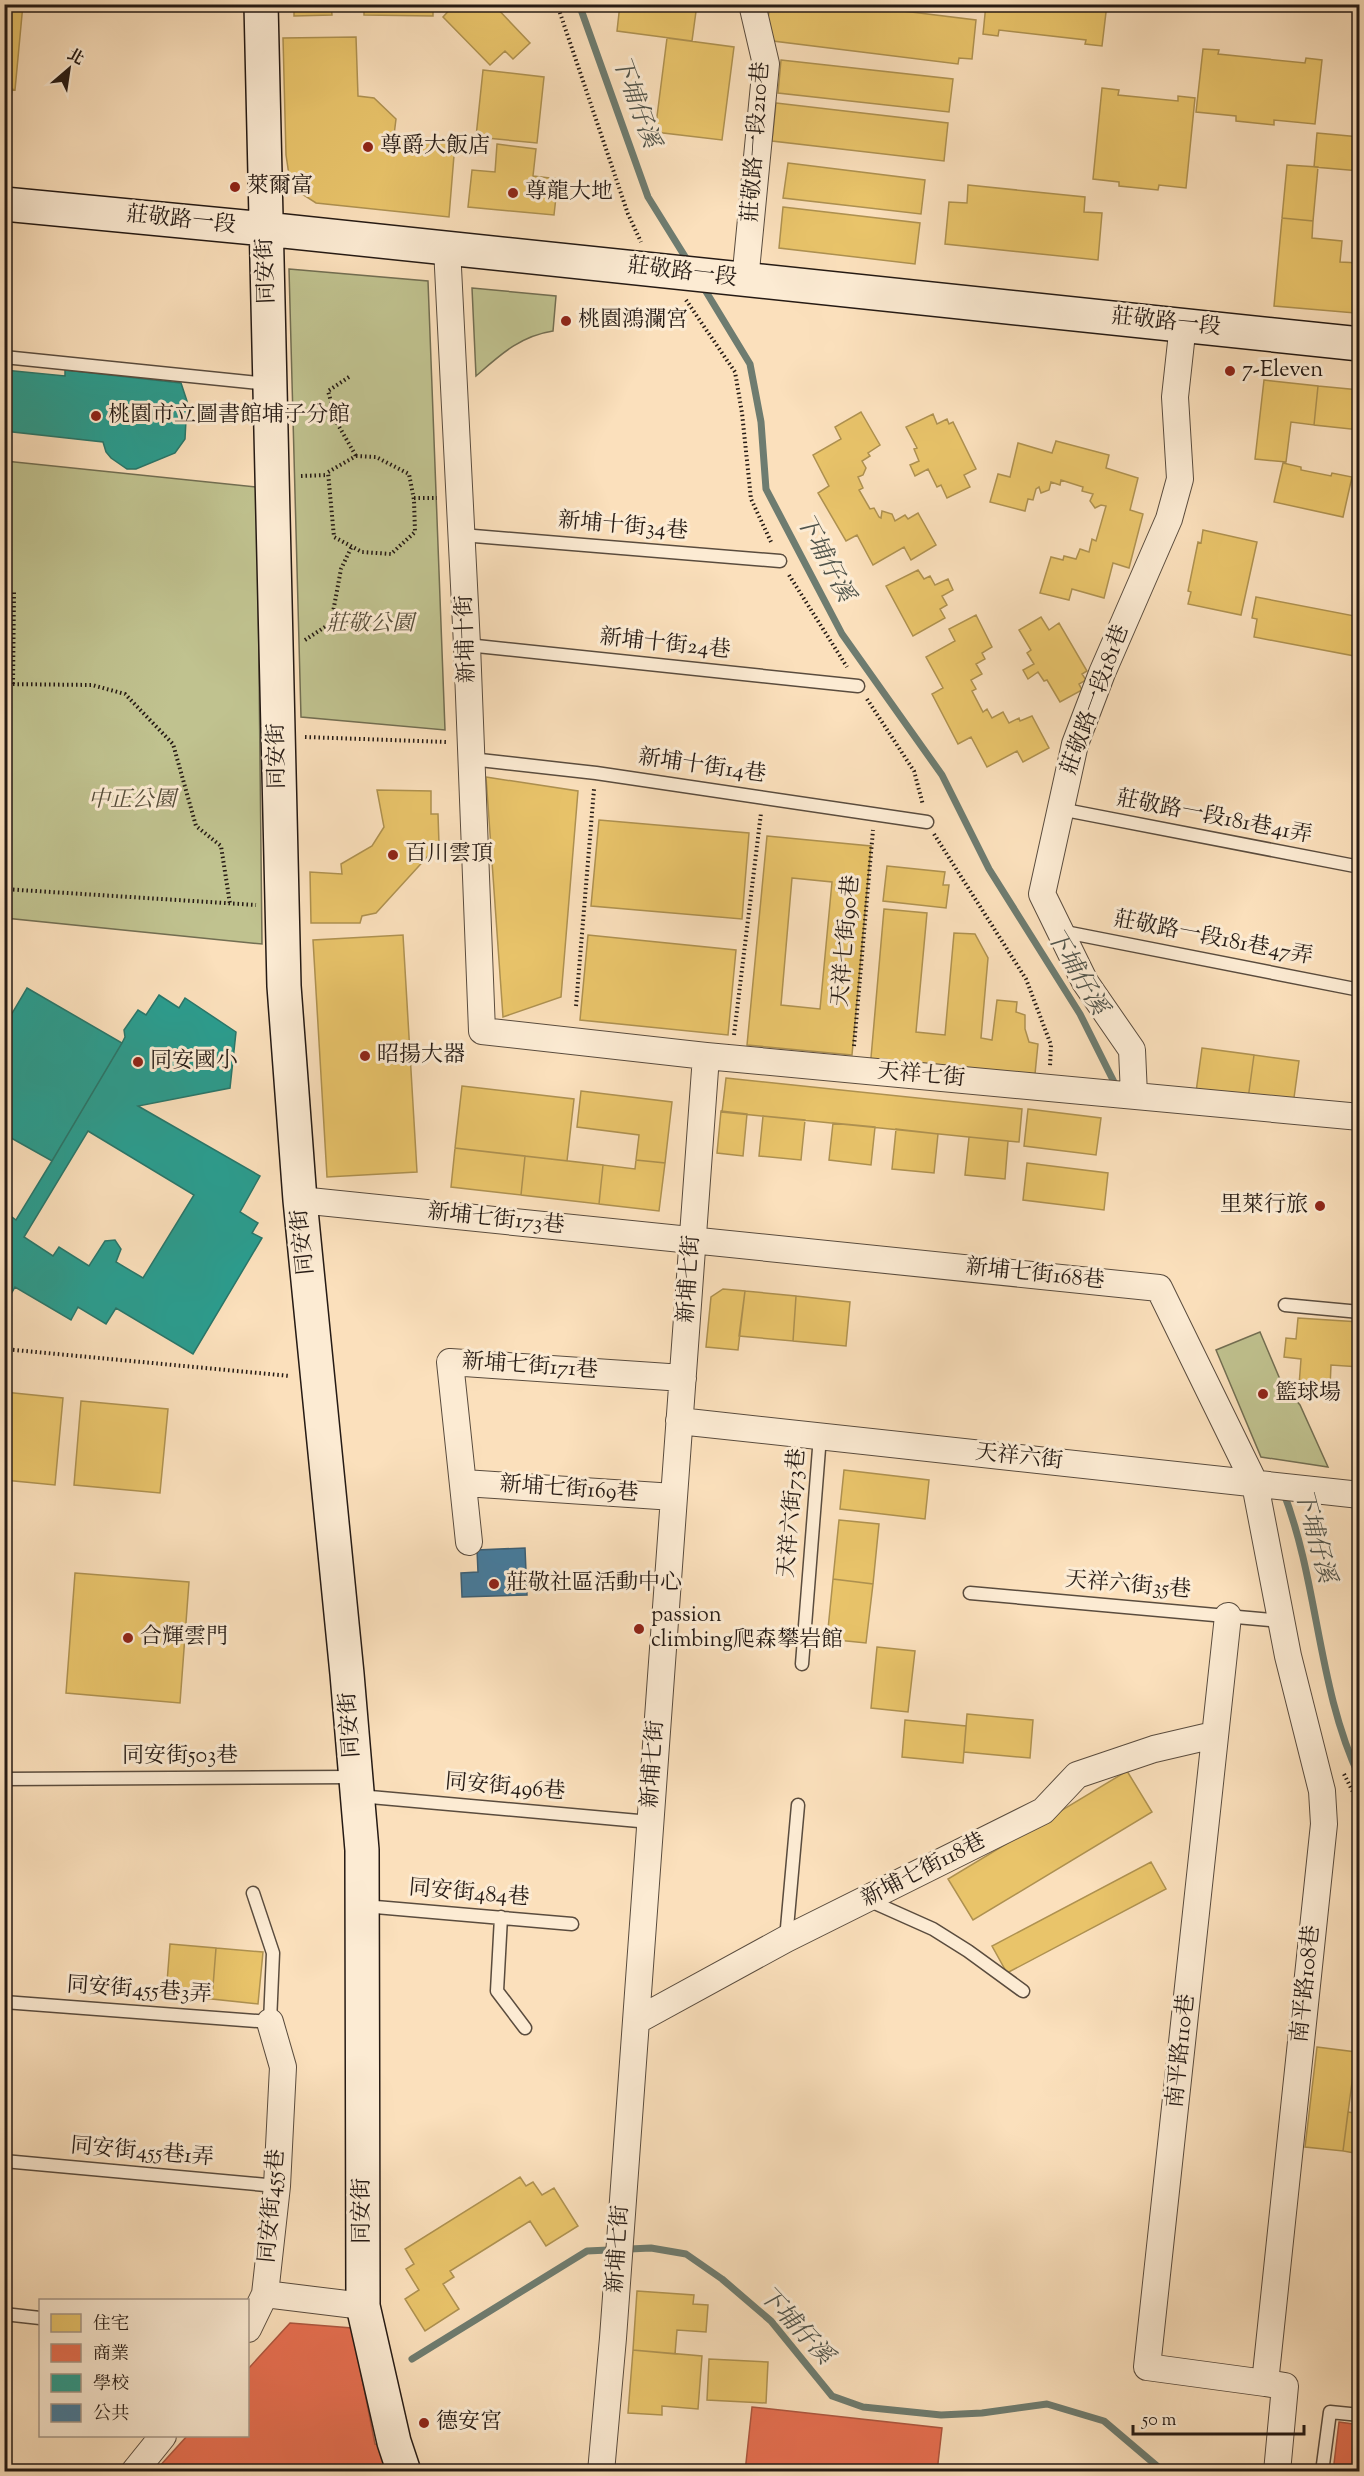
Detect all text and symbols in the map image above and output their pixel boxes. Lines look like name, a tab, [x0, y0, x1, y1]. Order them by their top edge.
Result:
north arrow	[39, 39, 99, 99]
text: 北	[62, 44, 88, 72]
water label: 下埔仔溪	[603, 51, 668, 156]
street label: 莊敬路一段210巷	[735, 60, 779, 224]
place label: 尊爵大飯店	[380, 131, 490, 163]
marker: 尊爵大飯店	[361, 140, 375, 154]
place label: 萊爾富	[247, 171, 313, 203]
place label: 尊龍大地	[525, 177, 613, 209]
marker: 萊爾富	[228, 180, 242, 194]
marker: 尊龍大地	[506, 186, 520, 200]
street label: 莊敬路一段	[125, 199, 237, 243]
street label: 同安街	[250, 237, 284, 305]
street label: 莊敬路一段	[625, 250, 739, 296]
street label: 莊敬路一段	[1110, 301, 1222, 345]
place label: 桃園鴻瀾宮	[578, 305, 688, 337]
marker: 桃園鴻瀾宮	[559, 314, 573, 328]
place label: 7-Eleven	[1242, 355, 1323, 387]
marker: 7-Eleven	[1223, 364, 1237, 378]
place label: 桃園市立圖書館埔子分館	[108, 400, 350, 432]
marker: 桃園市立圖書館埔子分館	[89, 409, 103, 423]
street label: 新埔十街34巷	[557, 505, 689, 549]
water label: 下埔仔溪	[786, 508, 863, 611]
street label: 新埔十街	[449, 594, 485, 684]
park label: 莊敬公園	[326, 609, 417, 641]
street label: 莊敬路一段181巷	[1054, 620, 1138, 780]
street label: 新埔十街24巷	[598, 622, 732, 668]
street label: 同安街	[261, 723, 295, 789]
street label: 新埔十街14巷	[636, 742, 768, 792]
street label: 莊敬路一段181巷41弄	[1114, 783, 1314, 853]
park label: 中正公園	[88, 785, 179, 817]
place label: 百川雲頂	[405, 839, 493, 871]
marker: 百川雲頂	[386, 848, 400, 862]
street label: 天祥七街90巷	[825, 874, 869, 1008]
street label: 莊敬路一段181巷47弄	[1111, 904, 1315, 974]
water label: 下埔仔溪	[1037, 922, 1117, 1024]
place label: 昭揚大器	[377, 1040, 465, 1072]
place label: 同安國小	[150, 1046, 238, 1078]
marker: 昭揚大器	[358, 1049, 372, 1063]
marker: 同安國小	[131, 1055, 145, 1069]
street label: 天祥七街	[876, 1056, 966, 1096]
place label: 里萊行旅	[1220, 1190, 1308, 1222]
street label: 新埔七街173巷	[426, 1197, 566, 1243]
marker: 里萊行旅	[1313, 1199, 1327, 1213]
street label: 同安街	[285, 1208, 323, 1276]
street label: 新埔七街	[671, 1234, 709, 1324]
street label: 新埔七街168巷	[964, 1252, 1106, 1298]
street label: 新埔七街171巷	[461, 1346, 599, 1388]
place label: 籃球場	[1275, 1378, 1341, 1410]
marker: 籃球場	[1256, 1387, 1270, 1401]
street label: 天祥六街	[974, 1437, 1064, 1479]
street label: 天祥六街73巷	[771, 1447, 815, 1579]
street label: 新埔七街169巷	[498, 1469, 640, 1511]
water label: 下埔仔溪	[1285, 1485, 1344, 1590]
street label: 天祥六街35巷	[1064, 1565, 1192, 1607]
place label: 莊敬社區活動中心	[506, 1568, 682, 1600]
marker: 莊敬社區活動中心	[487, 1577, 501, 1591]
place label: passion climbing爬森攀岩館	[651, 1600, 843, 1657]
place label: 合輝雲門	[140, 1622, 228, 1654]
marker: passion climbing爬森攀岩館	[632, 1622, 646, 1636]
marker: 合輝雲門	[121, 1631, 135, 1645]
street label: 同安街	[333, 1691, 369, 1759]
street label: 新埔七街	[635, 1719, 673, 1809]
street label: 同安街503巷	[122, 1741, 238, 1773]
street label: 同安街496巷	[444, 1767, 566, 1809]
street label: 新埔七街118巷	[856, 1826, 992, 1916]
street label: 同安街484巷	[407, 1873, 531, 1915]
street label: 南平路108巷	[1285, 1924, 1329, 2044]
street label: 同安街455巷3弄	[65, 1970, 213, 2012]
street label: 南平路110巷	[1160, 1992, 1204, 2110]
street label: 同安街455巷1弄	[69, 2131, 215, 2175]
street label: 同安街455巷	[252, 2148, 294, 2264]
street label: 同安街	[347, 2178, 379, 2244]
street label: 新埔七街	[600, 2204, 638, 2294]
water label: 下埔仔溪	[750, 2279, 842, 2375]
legend	[39, 2299, 249, 2437]
text: 住宅	[93, 2312, 129, 2338]
text: 商業	[93, 2342, 129, 2368]
text: 學校	[93, 2372, 129, 2398]
scale bar	[1133, 2398, 1304, 2436]
text: 公共	[93, 2402, 129, 2428]
place label: 德安宮	[436, 2407, 502, 2439]
text: 50 m	[1141, 2408, 1177, 2434]
marker: 德安宮	[417, 2416, 431, 2430]

